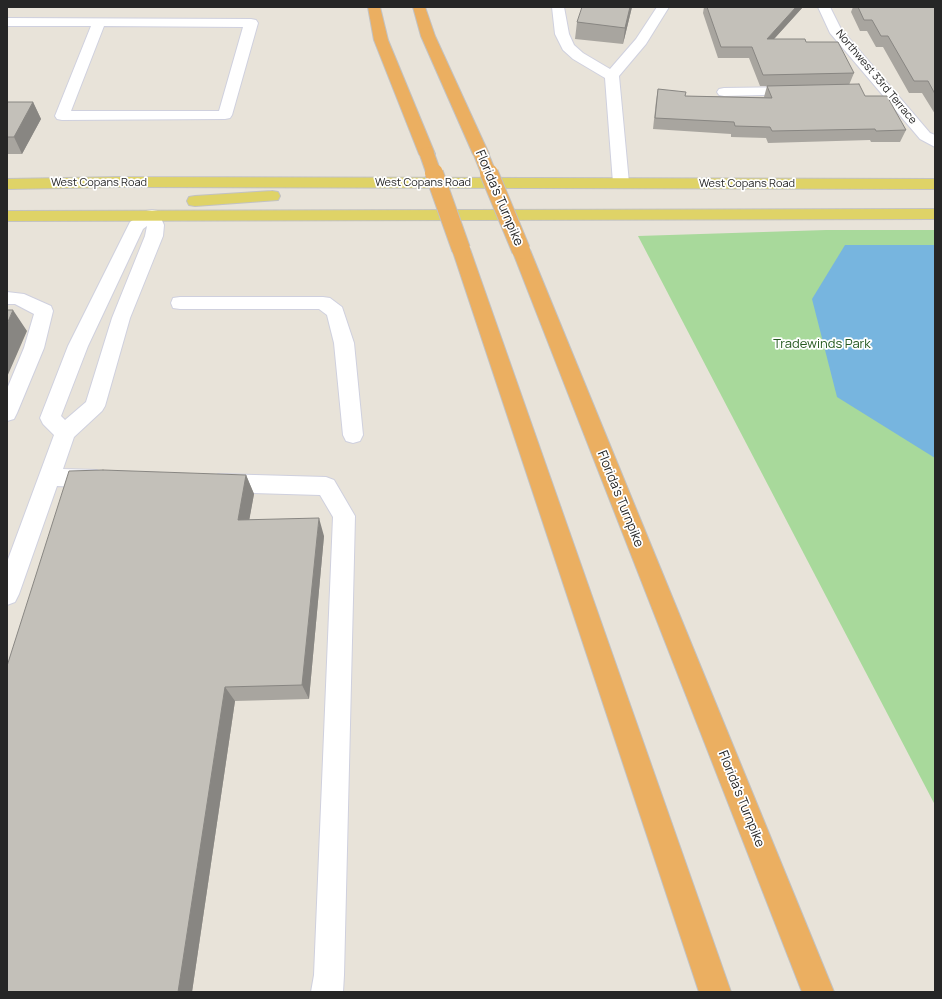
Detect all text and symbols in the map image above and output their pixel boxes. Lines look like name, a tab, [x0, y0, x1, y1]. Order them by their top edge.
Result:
street label: Northwest 33rd Terrace	[833, 27, 919, 127]
street label: Florida's Turnpike	[472, 148, 526, 248]
street label: West Copans Road	[51, 176, 147, 190]
street label: West Copans Road	[375, 176, 471, 190]
street label: West Copans Road	[699, 177, 795, 191]
park label: Tradewinds Park	[773, 336, 871, 352]
street label: Florida's Turnpike	[594, 448, 646, 550]
street label: Florida's Turnpike	[715, 748, 767, 850]

